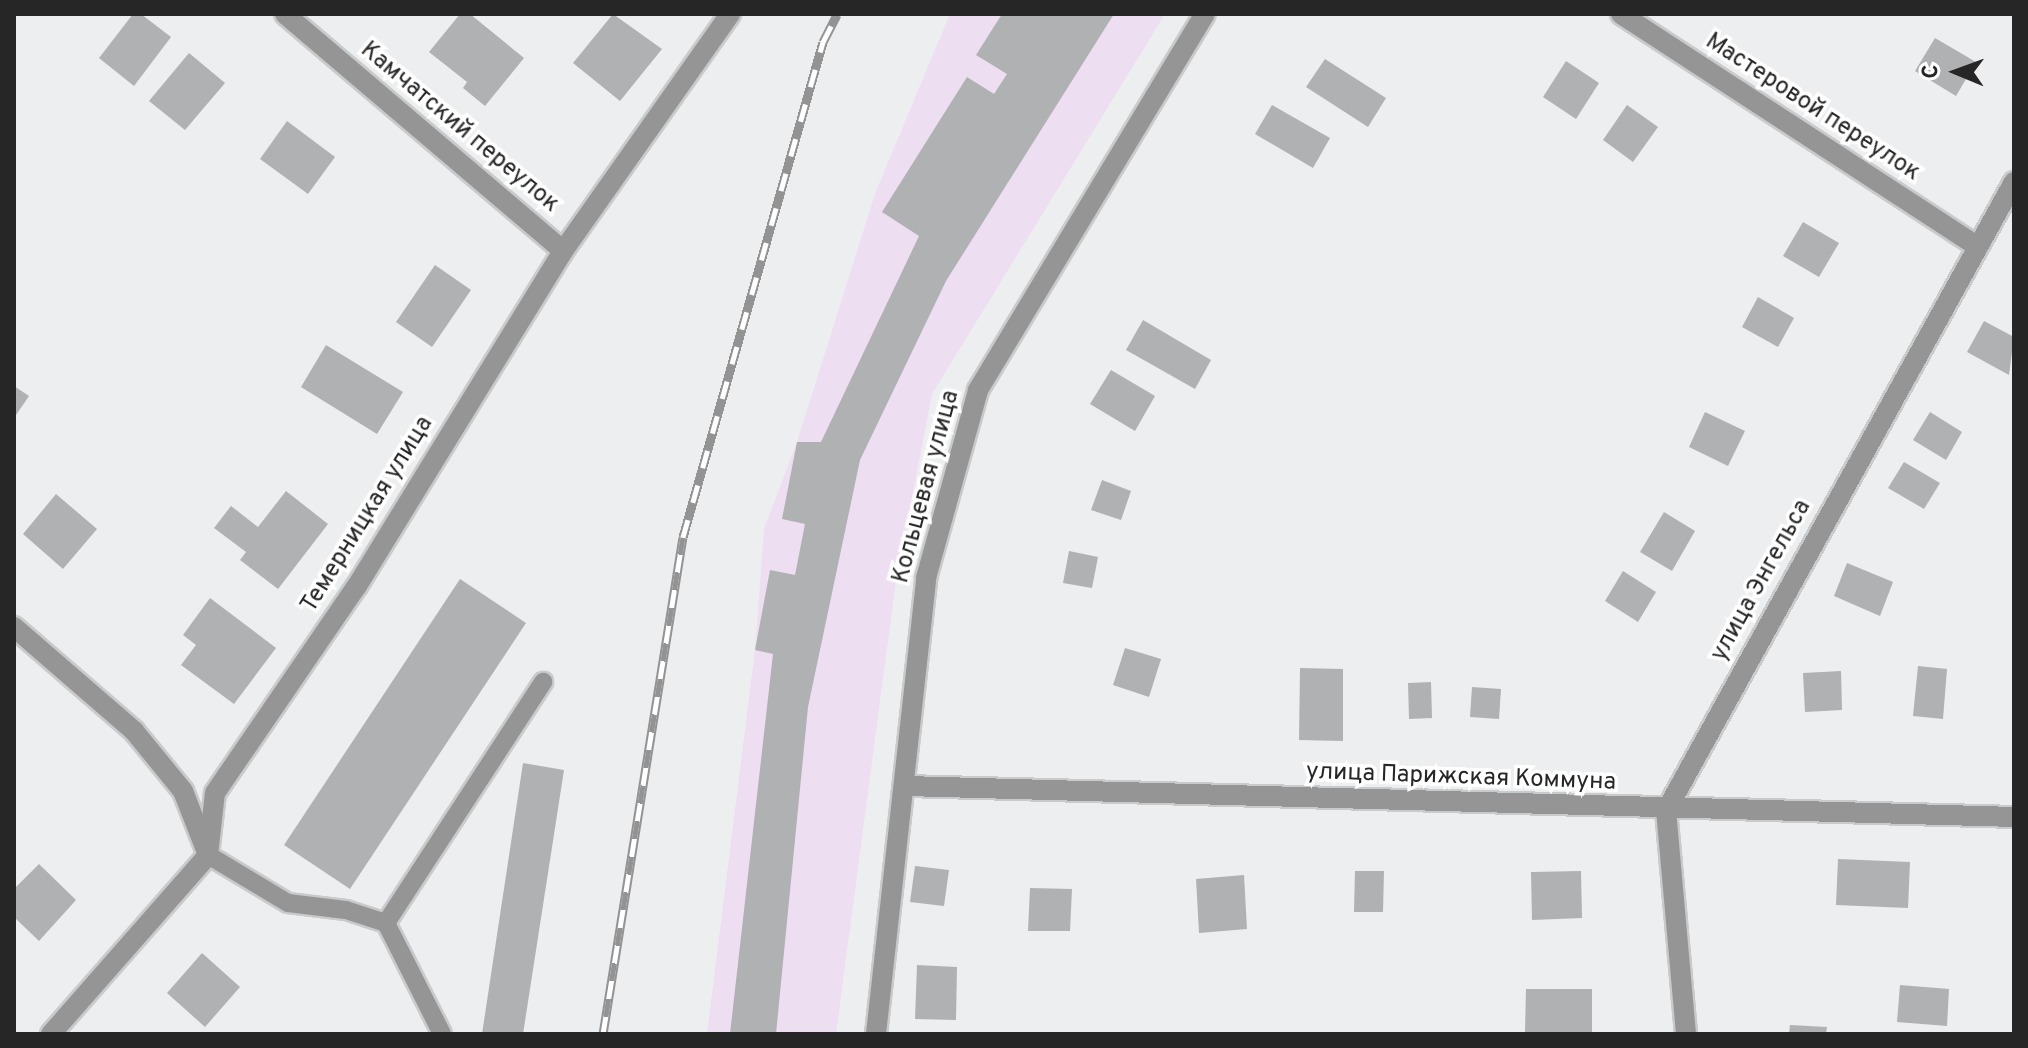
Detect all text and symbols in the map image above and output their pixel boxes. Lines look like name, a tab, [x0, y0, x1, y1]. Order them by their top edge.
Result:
street label: Мастеровой переулок	[1699, 28, 1925, 188]
north arrow	[1916, 32, 1996, 112]
street label: Камчатский переулок	[354, 36, 564, 220]
text: С	[1918, 64, 1945, 79]
street label: Кольцевая улица	[887, 387, 967, 587]
street label: Темерницкая улица	[296, 412, 440, 618]
street label: улица Энгельса	[1706, 495, 1818, 667]
street label: улица Парижская Коммуна	[1306, 758, 1616, 798]

